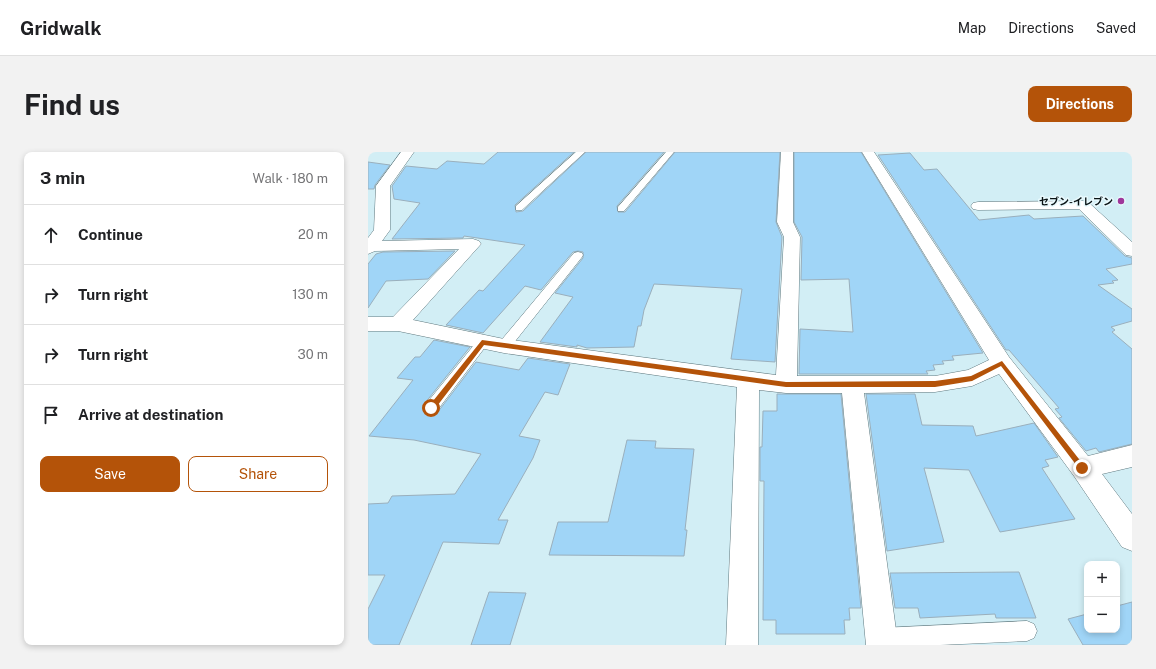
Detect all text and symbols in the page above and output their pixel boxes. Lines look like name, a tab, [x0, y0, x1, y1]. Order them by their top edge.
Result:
text: Gridwalk	[20, 17, 101, 39]
text: Map	[958, 20, 986, 36]
text: Directions	[1008, 20, 1074, 36]
text: Saved	[1096, 20, 1136, 36]
button: Directions	[1028, 86, 1132, 122]
text: Find us	[24, 88, 120, 121]
text: 3 min	[40, 168, 85, 188]
text: Walk · 180 m	[253, 171, 328, 186]
place label: セブン-イレブン	[1039, 195, 1113, 207]
marker: セブン-イレブン	[1116, 196, 1126, 206]
icon: ahead	[40, 224, 62, 246]
text: Continue	[78, 226, 143, 243]
text: 20 m	[298, 227, 328, 242]
icon: right	[40, 284, 62, 306]
text: Turn right	[78, 286, 148, 303]
text: 130 m	[292, 287, 328, 302]
icon: right	[40, 344, 62, 366]
text: Turn right	[78, 346, 148, 363]
text: 30 m	[298, 347, 328, 362]
route start	[422, 399, 440, 417]
icon: arrive	[40, 404, 62, 426]
text: Arrive at destination	[78, 406, 223, 423]
button: Save	[40, 456, 180, 492]
button: Share	[188, 456, 328, 492]
route end	[1073, 459, 1091, 477]
map controls	[1084, 561, 1120, 633]
button: +	[1084, 561, 1120, 597]
button: −	[1084, 597, 1120, 633]

